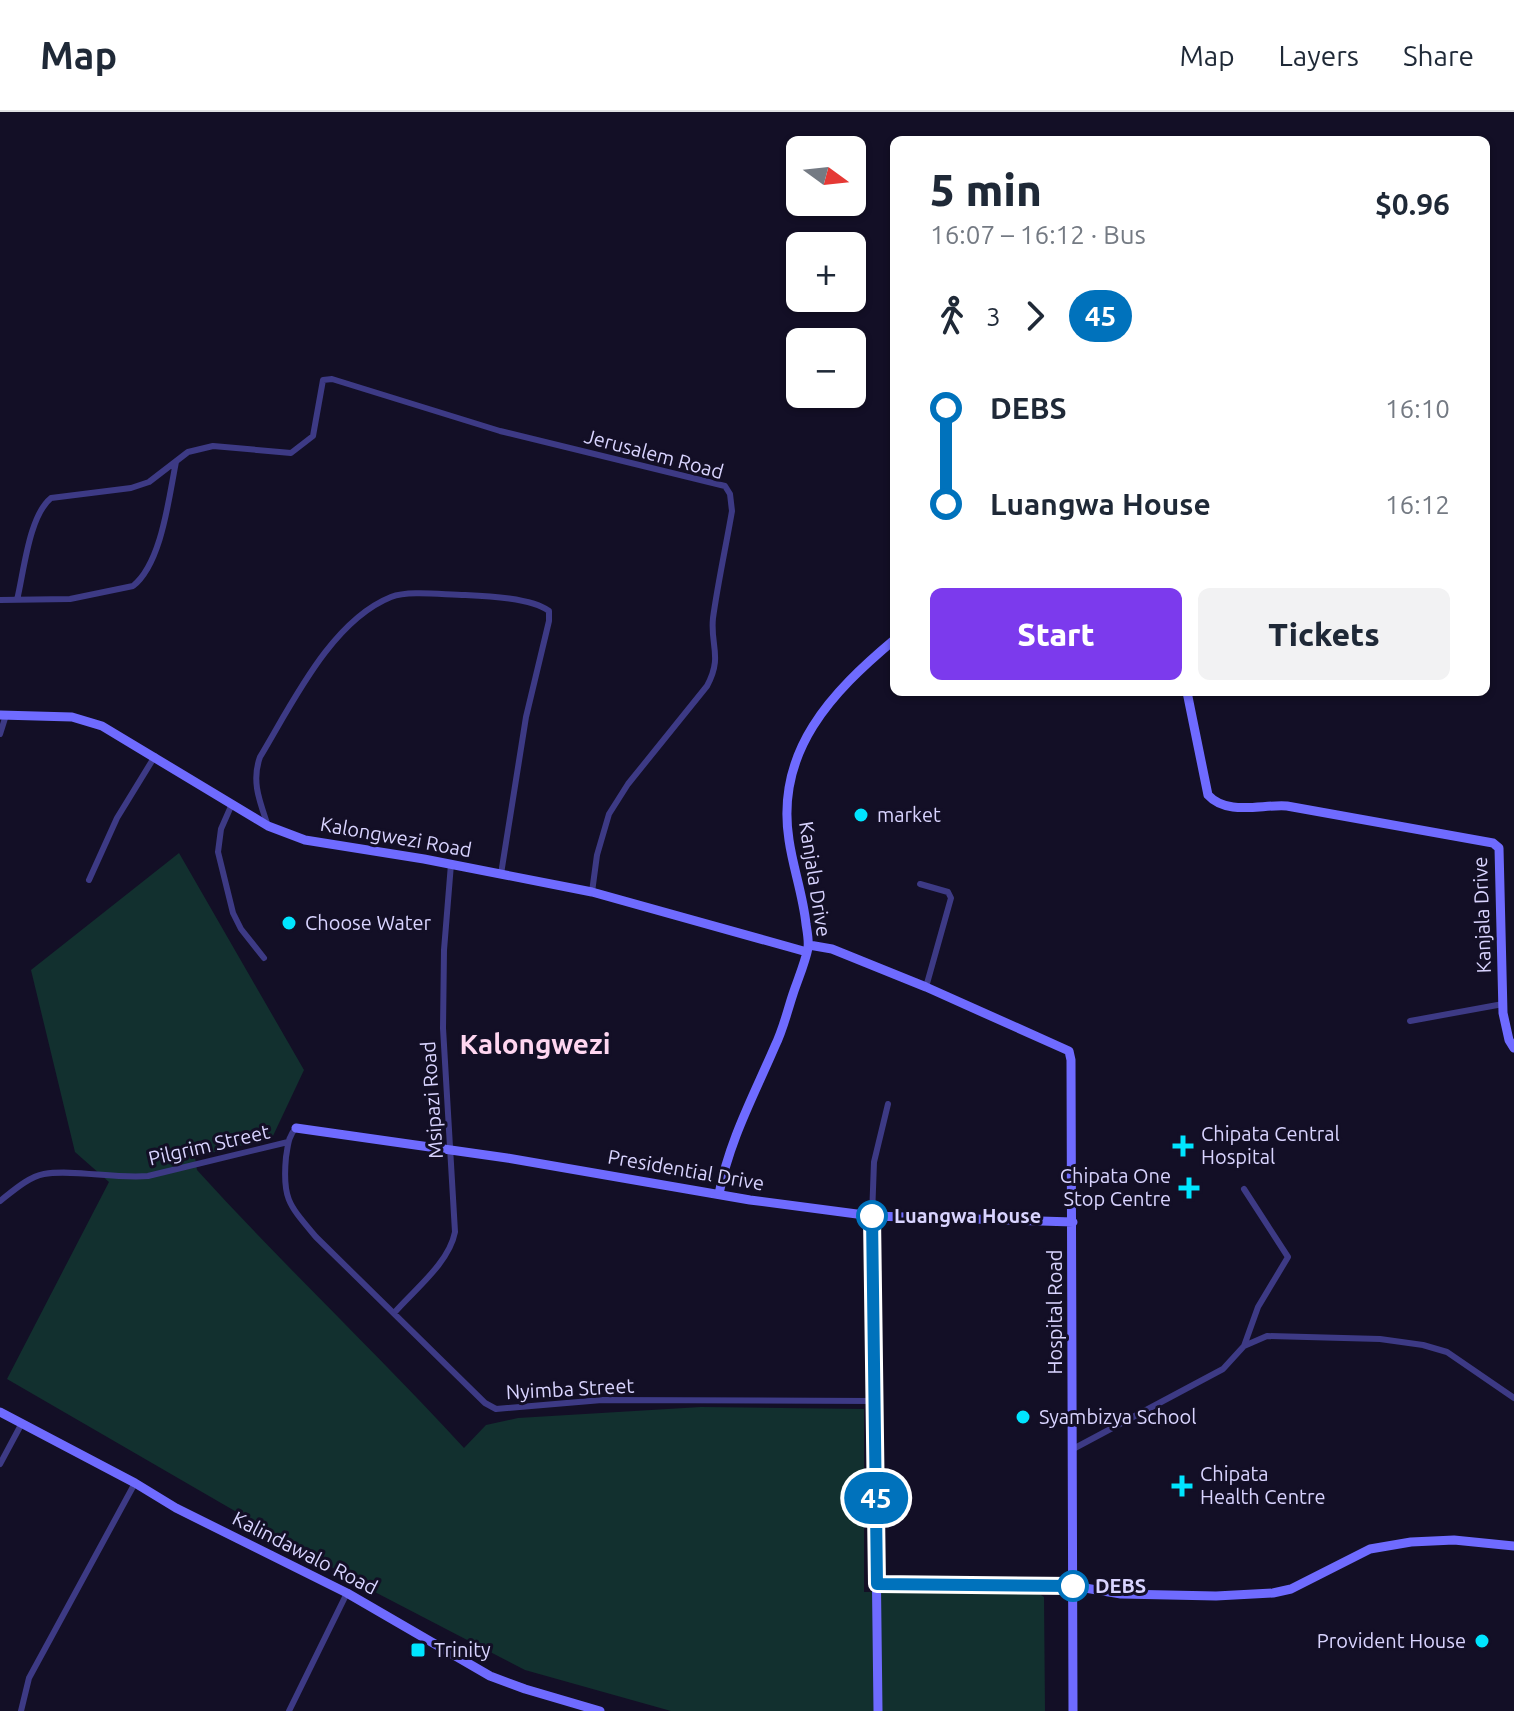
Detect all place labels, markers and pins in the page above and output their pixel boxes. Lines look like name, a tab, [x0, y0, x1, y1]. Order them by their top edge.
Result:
place label: market	[877, 803, 941, 826]
marker: market	[852, 806, 870, 824]
place label: Choose Water	[305, 911, 432, 934]
marker: Choose Water	[280, 914, 298, 932]
place label: Chipata Central Hospital	[1201, 1122, 1340, 1168]
marker: Chipata Central Hospital	[1172, 1135, 1194, 1157]
place label: Chipata One Stop Centre	[1060, 1164, 1171, 1210]
marker: Chipata One Stop Centre	[1178, 1177, 1200, 1199]
marker: Luangwa House	[857, 1201, 887, 1231]
place label: Luangwa House	[894, 1204, 1041, 1227]
place label: Syambizya School	[1039, 1405, 1197, 1428]
marker: Syambizya School	[1014, 1408, 1032, 1426]
place label: Chipata Health Centre	[1200, 1462, 1326, 1508]
marker: Chipata Health Centre	[1171, 1475, 1193, 1497]
marker: DEBS	[1058, 1571, 1088, 1601]
place label: DEBS	[1095, 1574, 1146, 1597]
place label: Provident House	[1317, 1629, 1466, 1652]
marker: Provident House	[1473, 1632, 1491, 1650]
place label: Trinity	[434, 1638, 491, 1661]
marker: Trinity	[409, 1641, 427, 1659]

